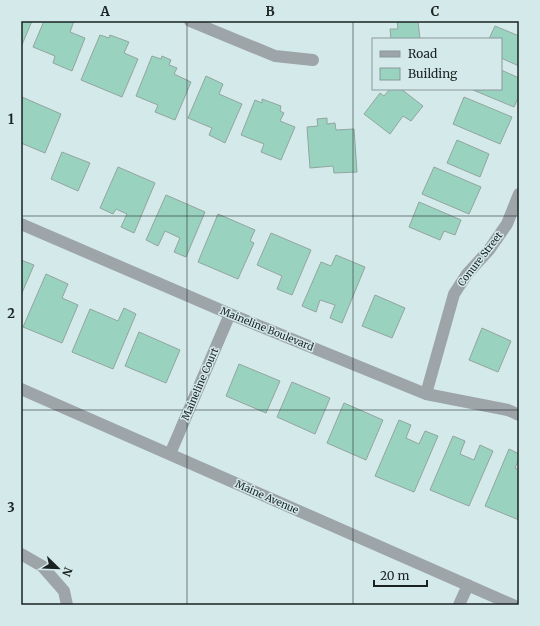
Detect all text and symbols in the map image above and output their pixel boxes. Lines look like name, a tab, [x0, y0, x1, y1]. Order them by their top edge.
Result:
text: A	[99, 3, 110, 20]
text: B	[265, 3, 275, 20]
text: C	[431, 3, 440, 20]
legend	[372, 38, 502, 90]
text: Road	[408, 46, 437, 61]
text: Building	[408, 66, 458, 81]
text: 1	[8, 111, 14, 128]
street label: Conure Street	[455, 229, 505, 289]
street label: Maineline Boulevard	[218, 304, 316, 354]
text: 2	[7, 305, 15, 322]
street label: Maineline Court	[179, 346, 221, 422]
street label: Maine Avenue	[233, 477, 301, 517]
text: 3	[7, 499, 15, 516]
north arrow	[38, 548, 78, 588]
scale bar	[374, 562, 427, 588]
text: N	[59, 565, 75, 579]
text: 20 m	[380, 568, 409, 583]

